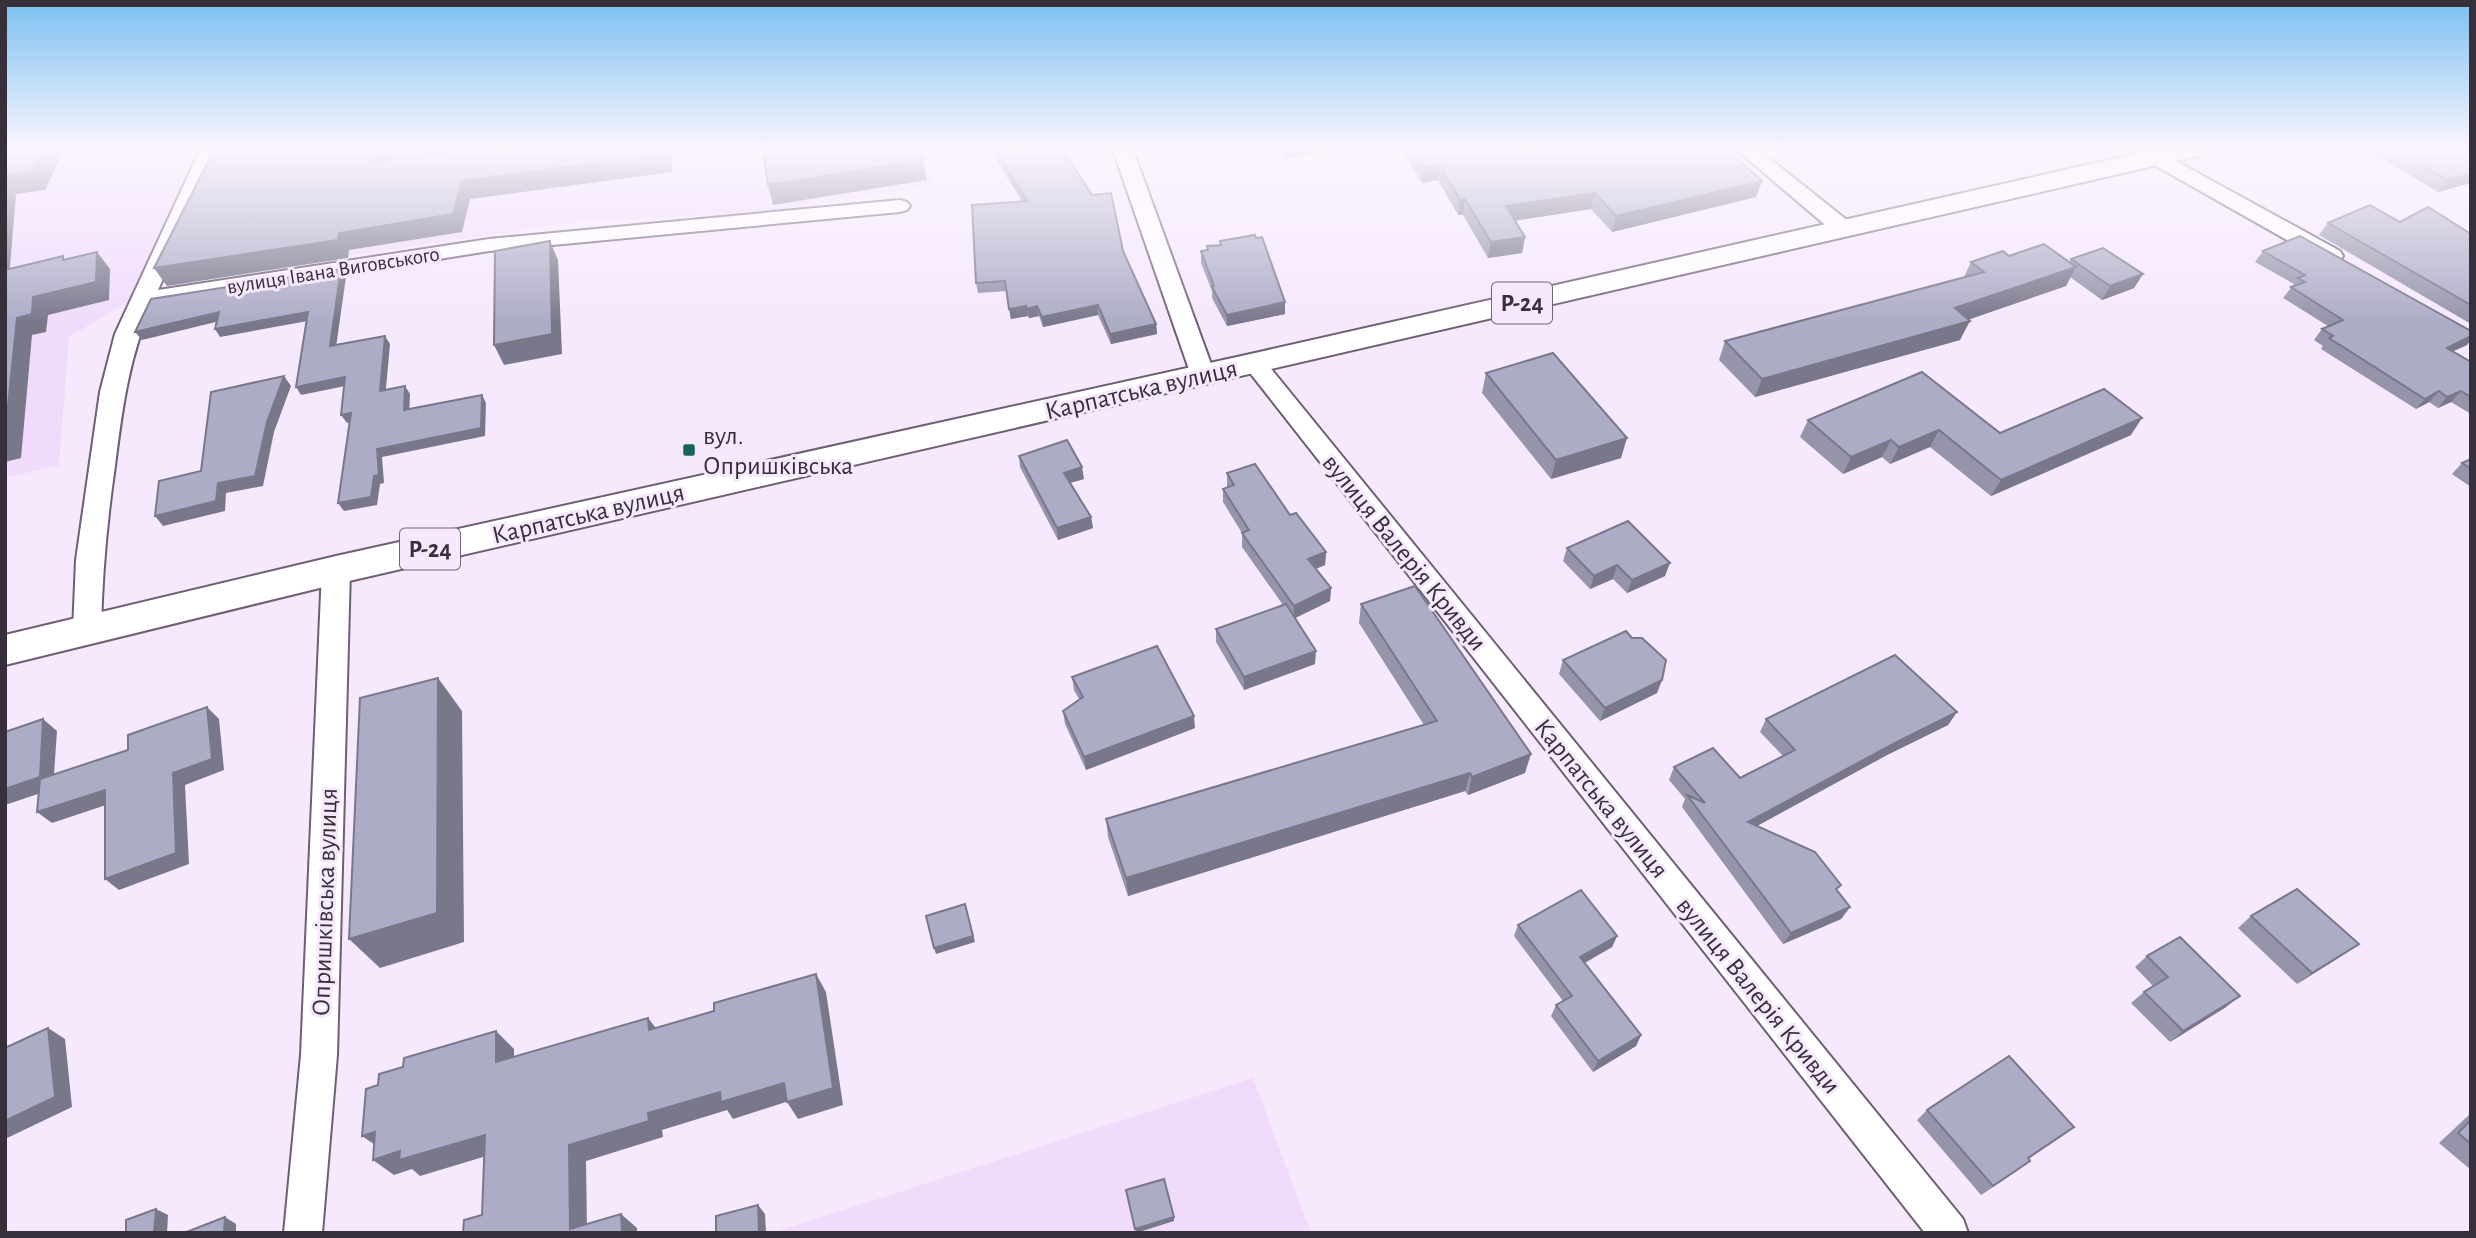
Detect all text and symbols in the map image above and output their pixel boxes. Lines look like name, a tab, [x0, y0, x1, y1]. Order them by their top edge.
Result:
street label: вулиця Івана Виговського	[225, 243, 441, 298]
road number: Р-24	[1492, 282, 1552, 324]
street label: Карпатська вулиця	[1043, 355, 1240, 425]
place label: вул. Опришківська	[703, 423, 853, 479]
marker: вул. Опришківська	[681, 442, 697, 458]
street label: вулиця Валерія Кривди	[1317, 450, 1491, 656]
street label: Карпатська вулиця	[490, 479, 687, 549]
road number: Р-24	[400, 528, 460, 570]
street label: Карпатська вулиця	[1529, 714, 1673, 883]
street label: Опришківська вулиця	[308, 787, 342, 1017]
street label: вулиця Валерія Кривди	[1671, 893, 1845, 1099]

